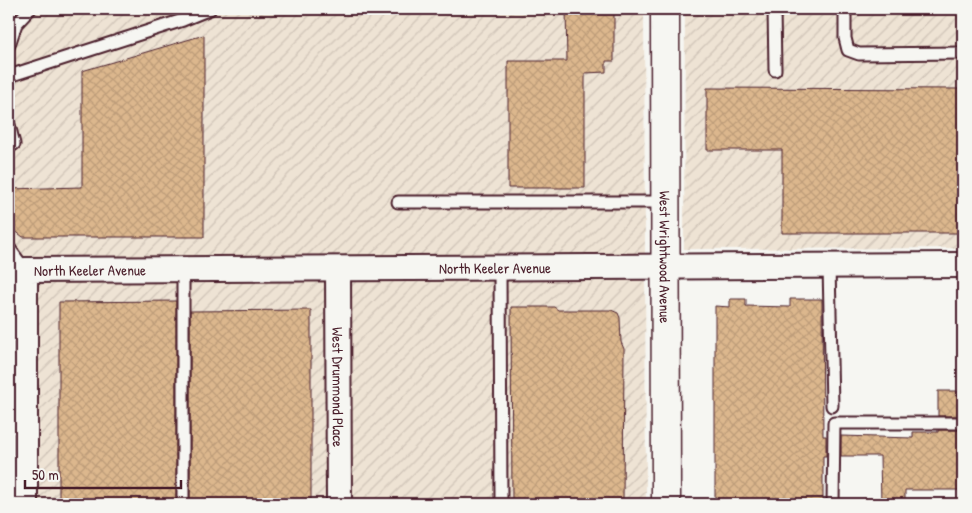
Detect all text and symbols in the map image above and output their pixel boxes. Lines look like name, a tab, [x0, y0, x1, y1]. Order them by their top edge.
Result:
street label: West Wrightwood Avenue	[655, 191, 676, 323]
street label: North Keeler Avenue	[439, 257, 551, 278]
street label: North Keeler Avenue	[34, 259, 146, 280]
street label: West Drummond Place	[328, 327, 349, 447]
scale bar	[25, 458, 181, 490]
text: 50 m	[32, 464, 59, 485]

